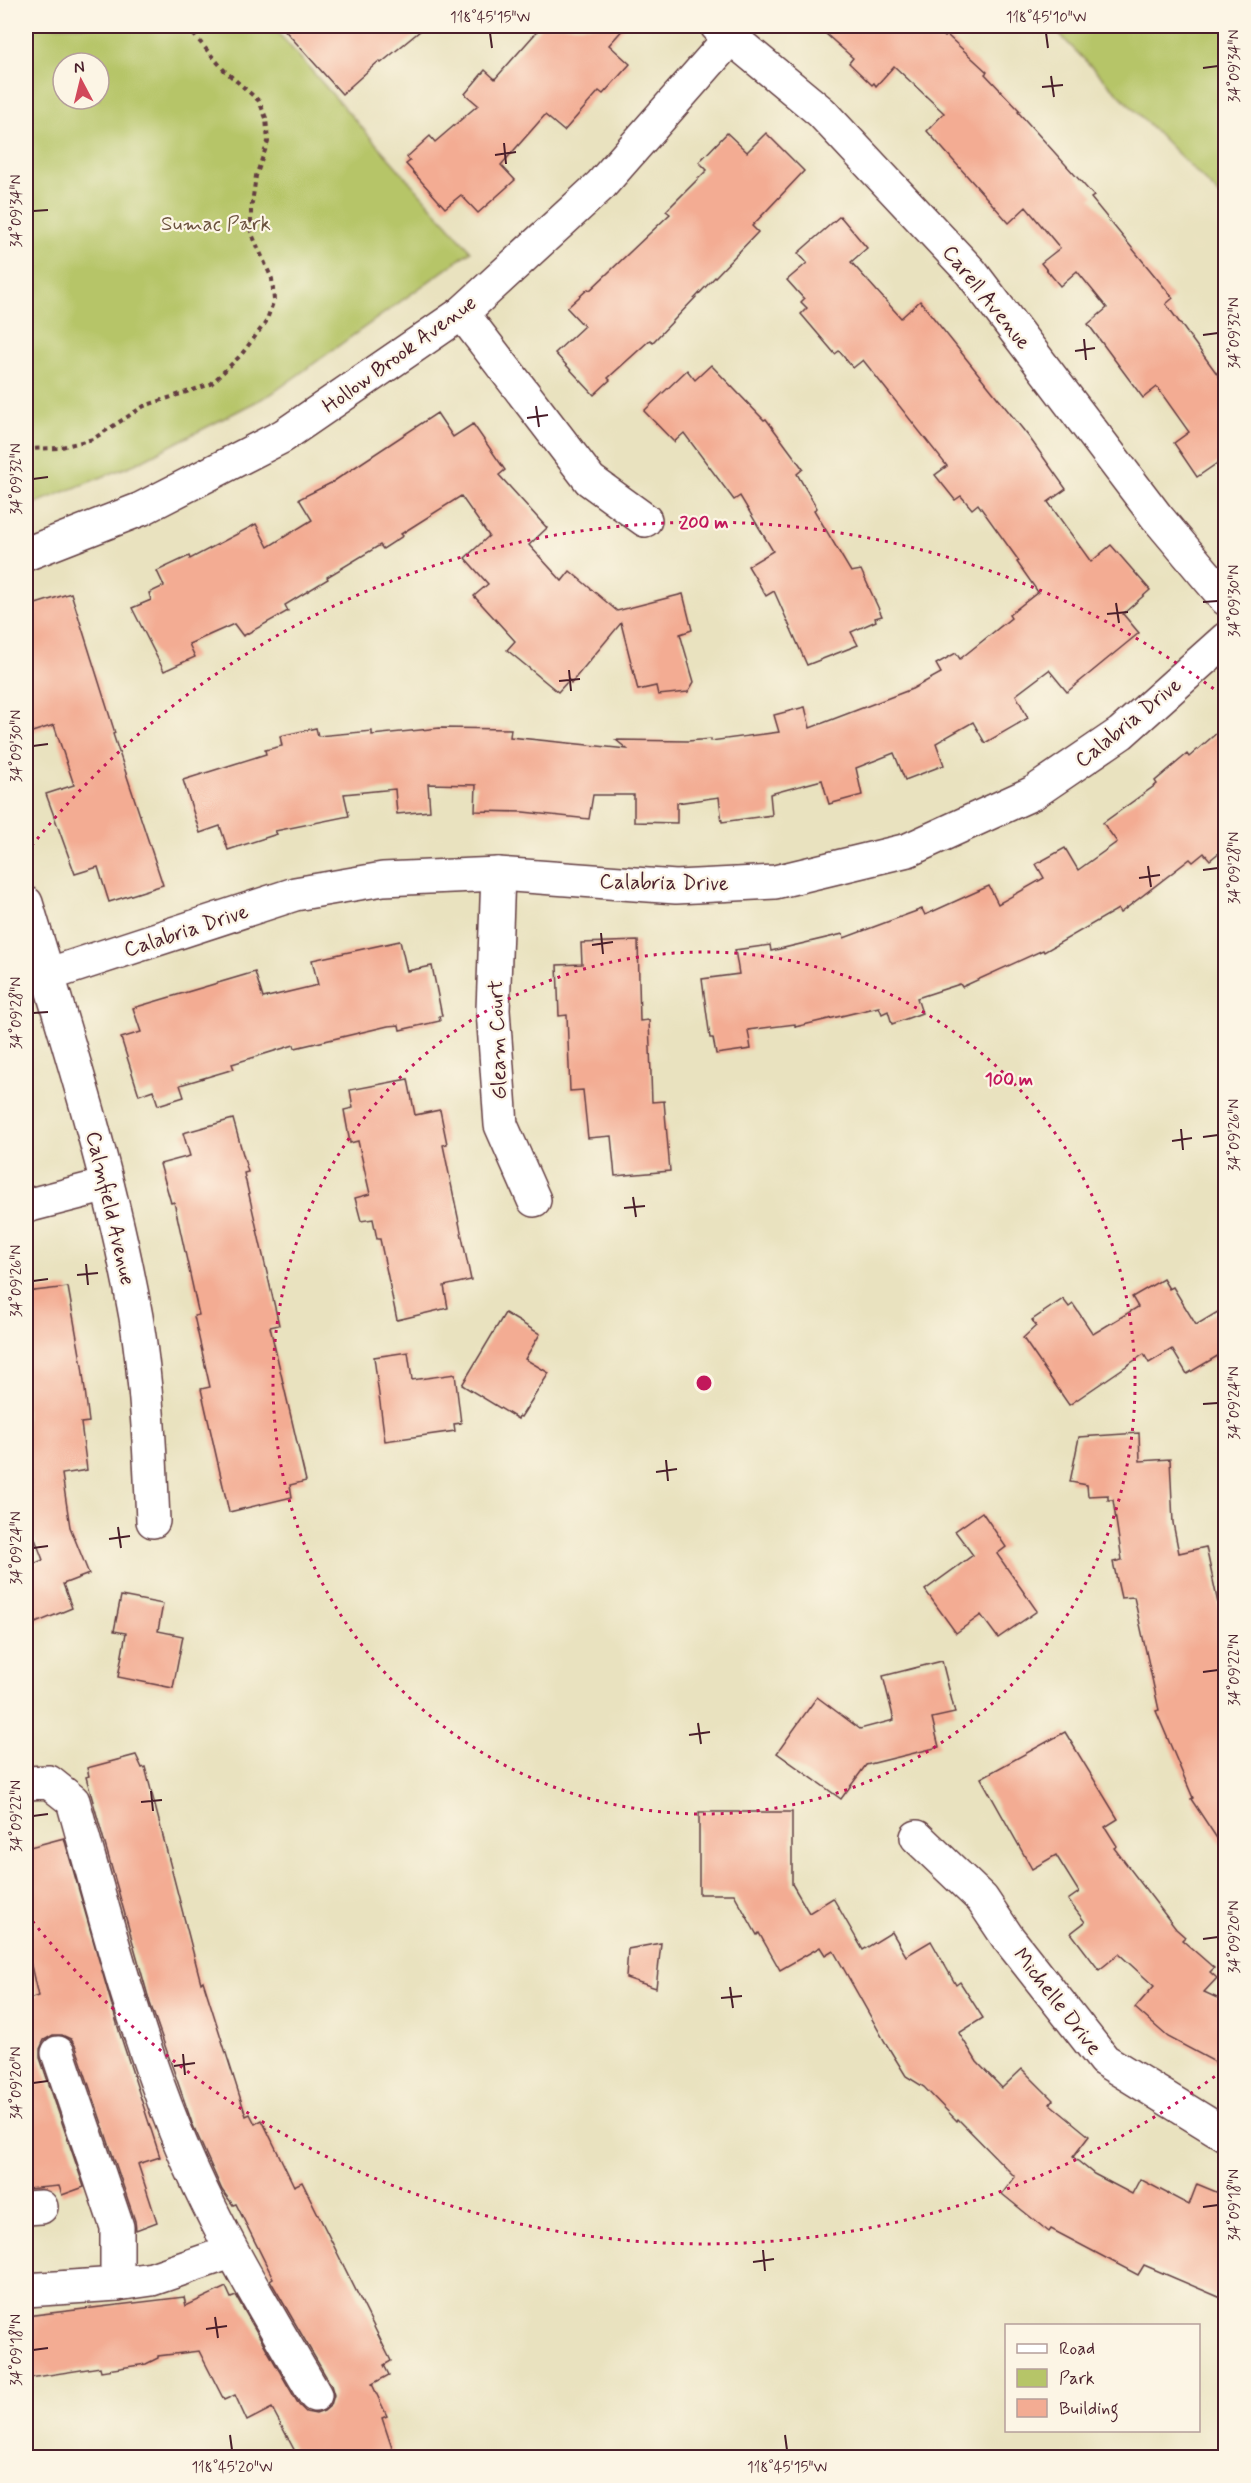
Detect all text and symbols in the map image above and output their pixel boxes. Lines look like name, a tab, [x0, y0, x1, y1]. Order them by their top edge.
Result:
text: 118°45'15"W	[450, 8, 530, 28]
text: 118°45'10"W	[1006, 8, 1086, 28]
text: 34°09'34"N	[1225, 30, 1245, 102]
north arrow	[51, 51, 111, 111]
text: N	[73, 57, 86, 79]
text: 34°09'34"N	[7, 175, 27, 247]
park label: Sumac Park	[161, 210, 271, 238]
street label: Carell Avenue	[935, 240, 1037, 356]
street label: Hollow Brook Avenue	[317, 289, 482, 420]
text: 34°09'32"N	[1225, 297, 1245, 369]
text: 34°09'32"N	[7, 443, 27, 515]
text: 200 m	[679, 511, 729, 535]
text: 34°09'30"N	[1225, 565, 1245, 637]
street label: Calabria Drive	[1069, 671, 1188, 774]
text: 34°09'30"N	[7, 710, 27, 782]
text: 34°09'28"N	[1225, 832, 1245, 904]
street label: Calabria Drive	[599, 868, 729, 898]
street label: Calabria Drive	[120, 898, 252, 964]
text: 34°09'28"N	[7, 977, 27, 1049]
street label: Gleam Court	[482, 980, 514, 1100]
text: 100 m	[985, 1068, 1033, 1092]
text: 34°09'26"N	[1225, 1099, 1245, 1171]
street label: Calmfield Avenue	[79, 1128, 141, 1288]
text: 34°09'26"N	[7, 1245, 27, 1317]
text: 34°09'24"N	[1225, 1366, 1245, 1440]
centre of rings	[694, 1373, 714, 1393]
text: 34°09'24"N	[7, 1511, 27, 1585]
text: 34°09'22"N	[1225, 1634, 1245, 1706]
text: 34°09'22"N	[7, 1780, 27, 1852]
text: 34°09'20"N	[1225, 1901, 1245, 1973]
street label: Michelle Drive	[1006, 1942, 1108, 2061]
text: 34°09'20"N	[7, 2047, 27, 2119]
text: 34°09'18"N	[1225, 2169, 1245, 2241]
text: 34°09'18"N	[7, 2314, 27, 2386]
legend	[1005, 2324, 1200, 2432]
text: Road	[1059, 2337, 1095, 2361]
text: Park	[1059, 2367, 1095, 2391]
text: Building	[1059, 2397, 1119, 2423]
text: 118°45'20"W	[191, 2458, 273, 2478]
text: 118°45'15"W	[747, 2458, 827, 2478]

